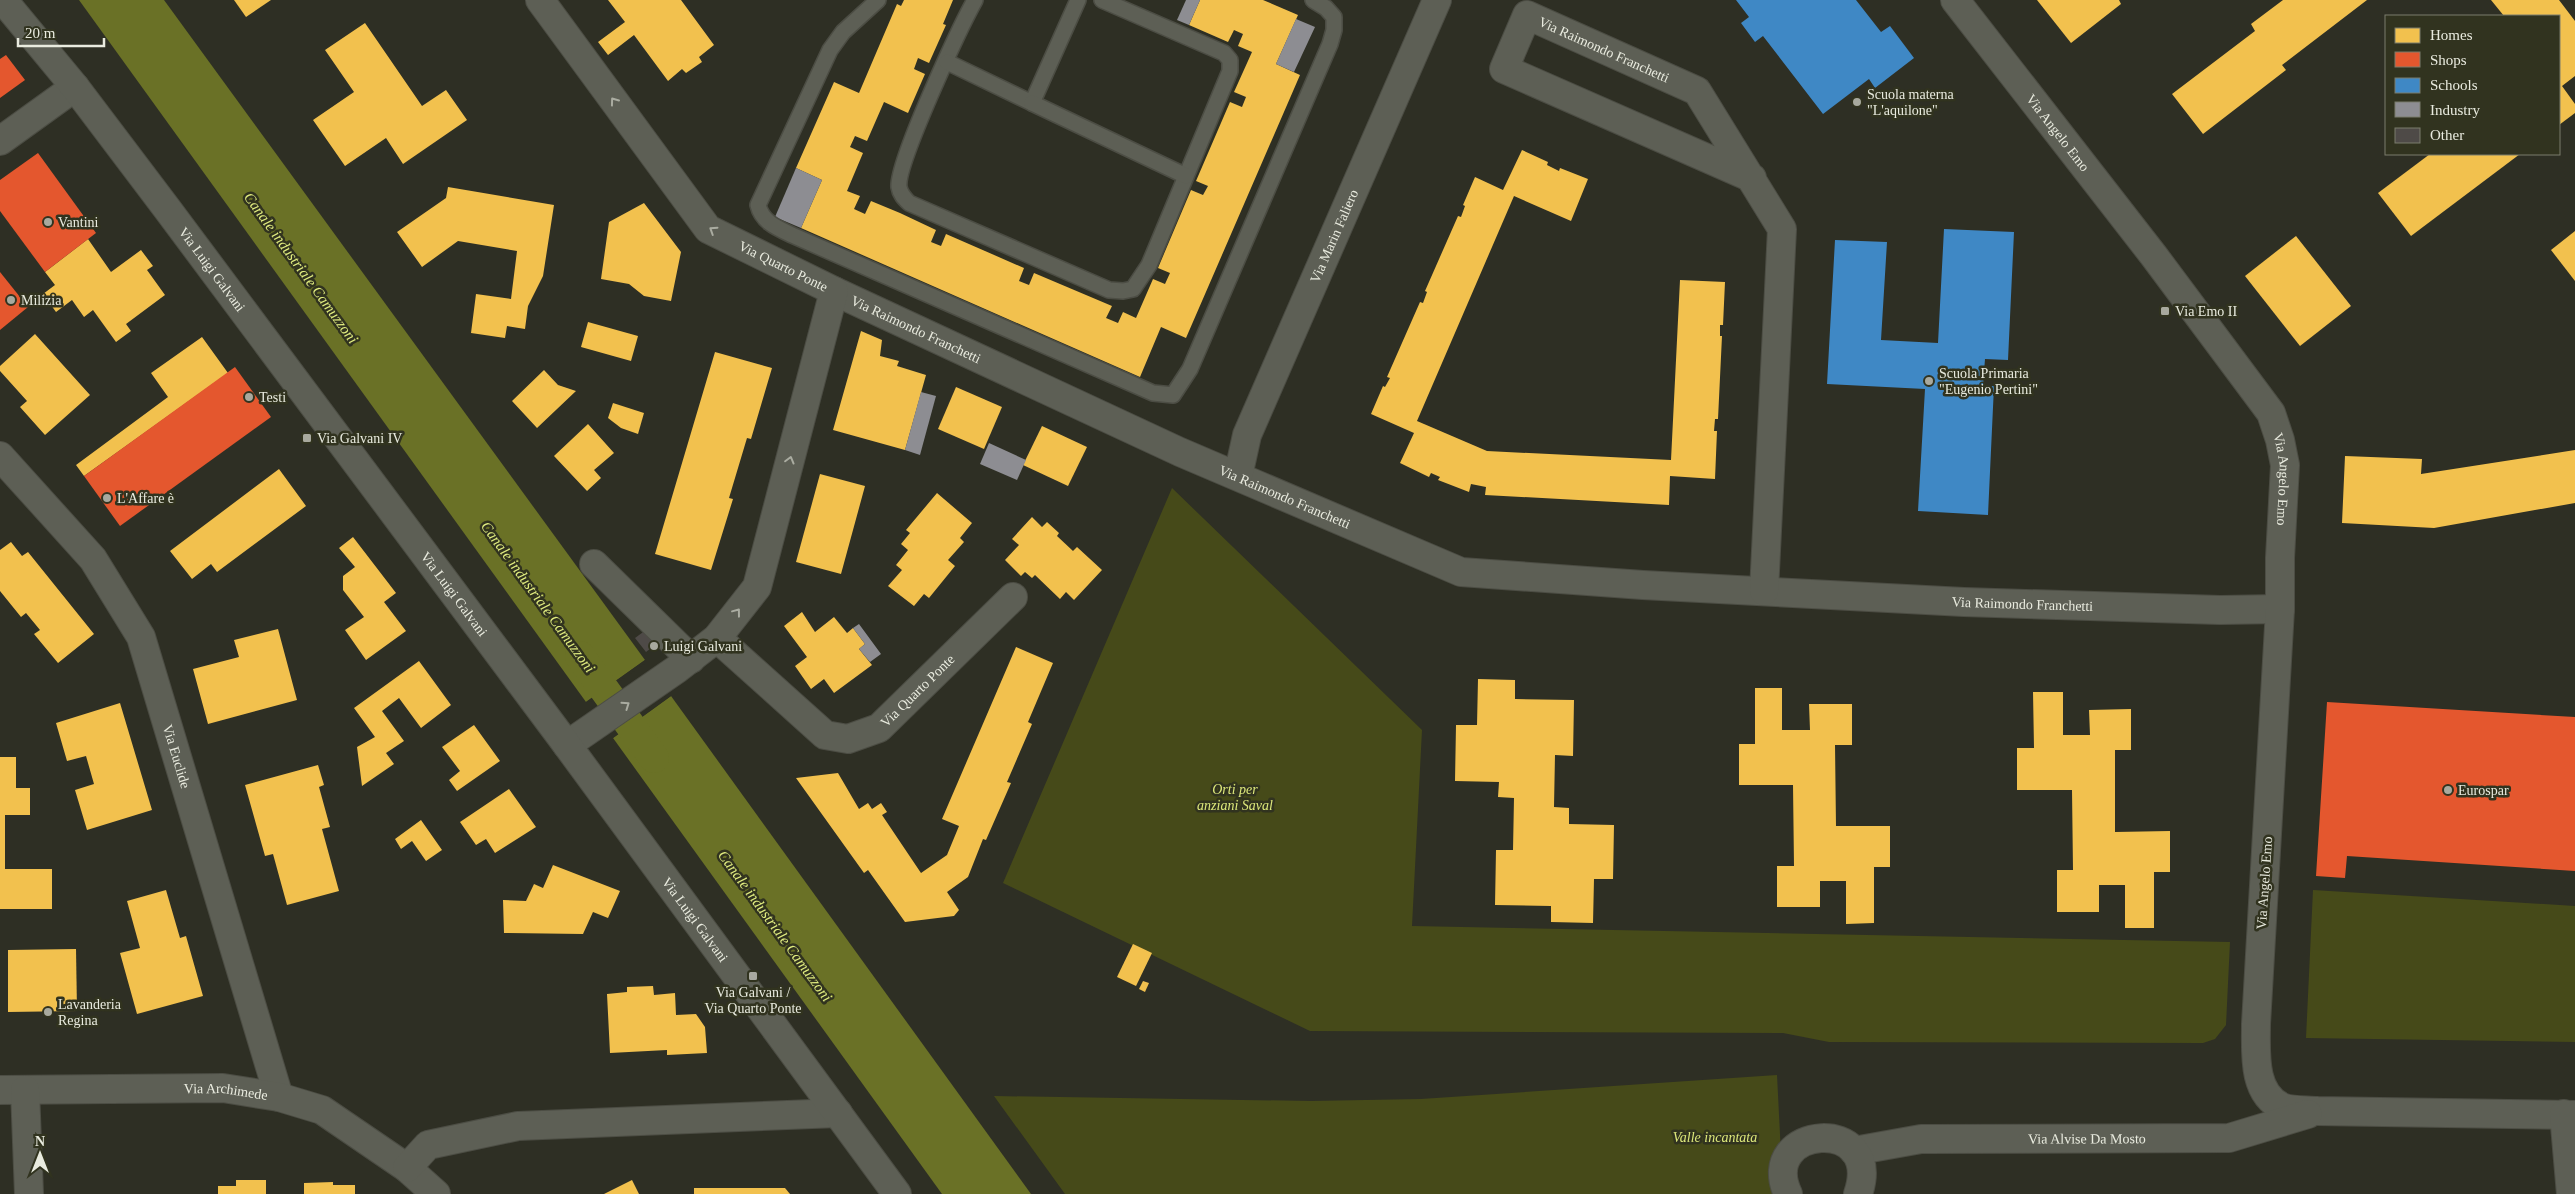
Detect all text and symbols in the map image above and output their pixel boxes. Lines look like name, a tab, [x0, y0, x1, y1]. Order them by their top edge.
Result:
street label: Via Raimondo Franchetti	[1536, 14, 1672, 86]
scale bar	[18, 15, 104, 47]
legend	[2385, 15, 2560, 155]
text: 20 m	[25, 25, 56, 41]
text: Homes	[2430, 27, 2473, 43]
text: Shops	[2430, 52, 2467, 68]
text: Schools	[2430, 77, 2478, 93]
place label: Scuola materna "L'aquilone"	[1867, 87, 1954, 118]
street label: Via Angelo Emo	[2023, 92, 2092, 174]
marker: Scuola materna "L'aquilone"	[1851, 96, 1863, 108]
one-way arrow	[612, 98, 620, 107]
text: Industry	[2430, 102, 2480, 118]
text: Other	[2430, 127, 2464, 143]
street label: Via Marin Faliero	[1307, 187, 1361, 285]
water label: Canale industriale Camuzzoni	[241, 189, 361, 347]
place label: Vantini	[58, 215, 99, 230]
marker: Vantini	[42, 216, 54, 228]
street label: Via Luigi Galvani	[176, 225, 248, 315]
one-way arrow	[709, 226, 718, 236]
street label: Via Quarto Ponte	[736, 238, 830, 295]
place label: Milizia	[21, 293, 62, 308]
street label: Via Raimondo Franchetti	[849, 293, 983, 366]
marker: Milizia	[5, 294, 17, 306]
place label: Via Emo II	[2175, 304, 2237, 319]
marker: Via Emo II	[2159, 305, 2171, 317]
place label: Scuola Primaria "Eugenio Pertini"	[1939, 366, 2038, 397]
marker: Scuola Primaria "Eugenio Pertini"	[1923, 375, 1935, 387]
place label: Testi	[259, 390, 286, 405]
marker: Testi	[243, 391, 255, 403]
place label: Via Galvani IV	[317, 431, 402, 446]
street label: Via Angelo Emo	[2270, 431, 2292, 526]
marker: Via Galvani IV	[301, 432, 313, 444]
one-way arrow	[784, 457, 794, 465]
street label: Via Raimondo Franchetti	[1217, 463, 1353, 532]
place label: L'Affare è	[117, 491, 174, 506]
marker: L'Affare è	[101, 492, 113, 504]
water label: Canale industriale Camuzzoni	[478, 518, 598, 676]
street label: Via Luigi Galvani	[418, 549, 490, 639]
street label: Via Raimondo Franchetti	[1951, 594, 2093, 614]
one-way arrow	[731, 608, 740, 618]
place label: Luigi Galvani	[664, 639, 742, 654]
marker: Luigi Galvani	[648, 640, 660, 652]
street label: Via Quarto Ponte	[878, 652, 958, 730]
one-way arrow	[620, 702, 629, 711]
street label: Via Euclide	[160, 723, 193, 790]
park label: Orti per anziani Saval	[1197, 782, 1273, 813]
place label: Eurospar	[2458, 783, 2509, 798]
marker: Eurospar	[2442, 784, 2454, 796]
street label: Via Angelo Emo	[2254, 836, 2275, 930]
water label: Canale industriale Camuzzoni	[715, 847, 835, 1005]
street label: Via Luigi Galvani	[659, 875, 731, 965]
marker: Via Galvani / Via Quarto Ponte	[747, 970, 759, 982]
place label: Via Galvani / Via Quarto Ponte	[704, 985, 802, 1016]
place label: Lavanderia Regina	[58, 997, 122, 1028]
marker: Lavanderia Regina	[42, 1006, 54, 1018]
street label: Via Archimede	[184, 1081, 269, 1103]
north arrow	[15, 1129, 65, 1179]
park label: Valle incantata	[1673, 1130, 1757, 1145]
street label: Via Alvise Da Mosto	[2028, 1131, 2146, 1147]
text: N	[35, 1134, 45, 1149]

